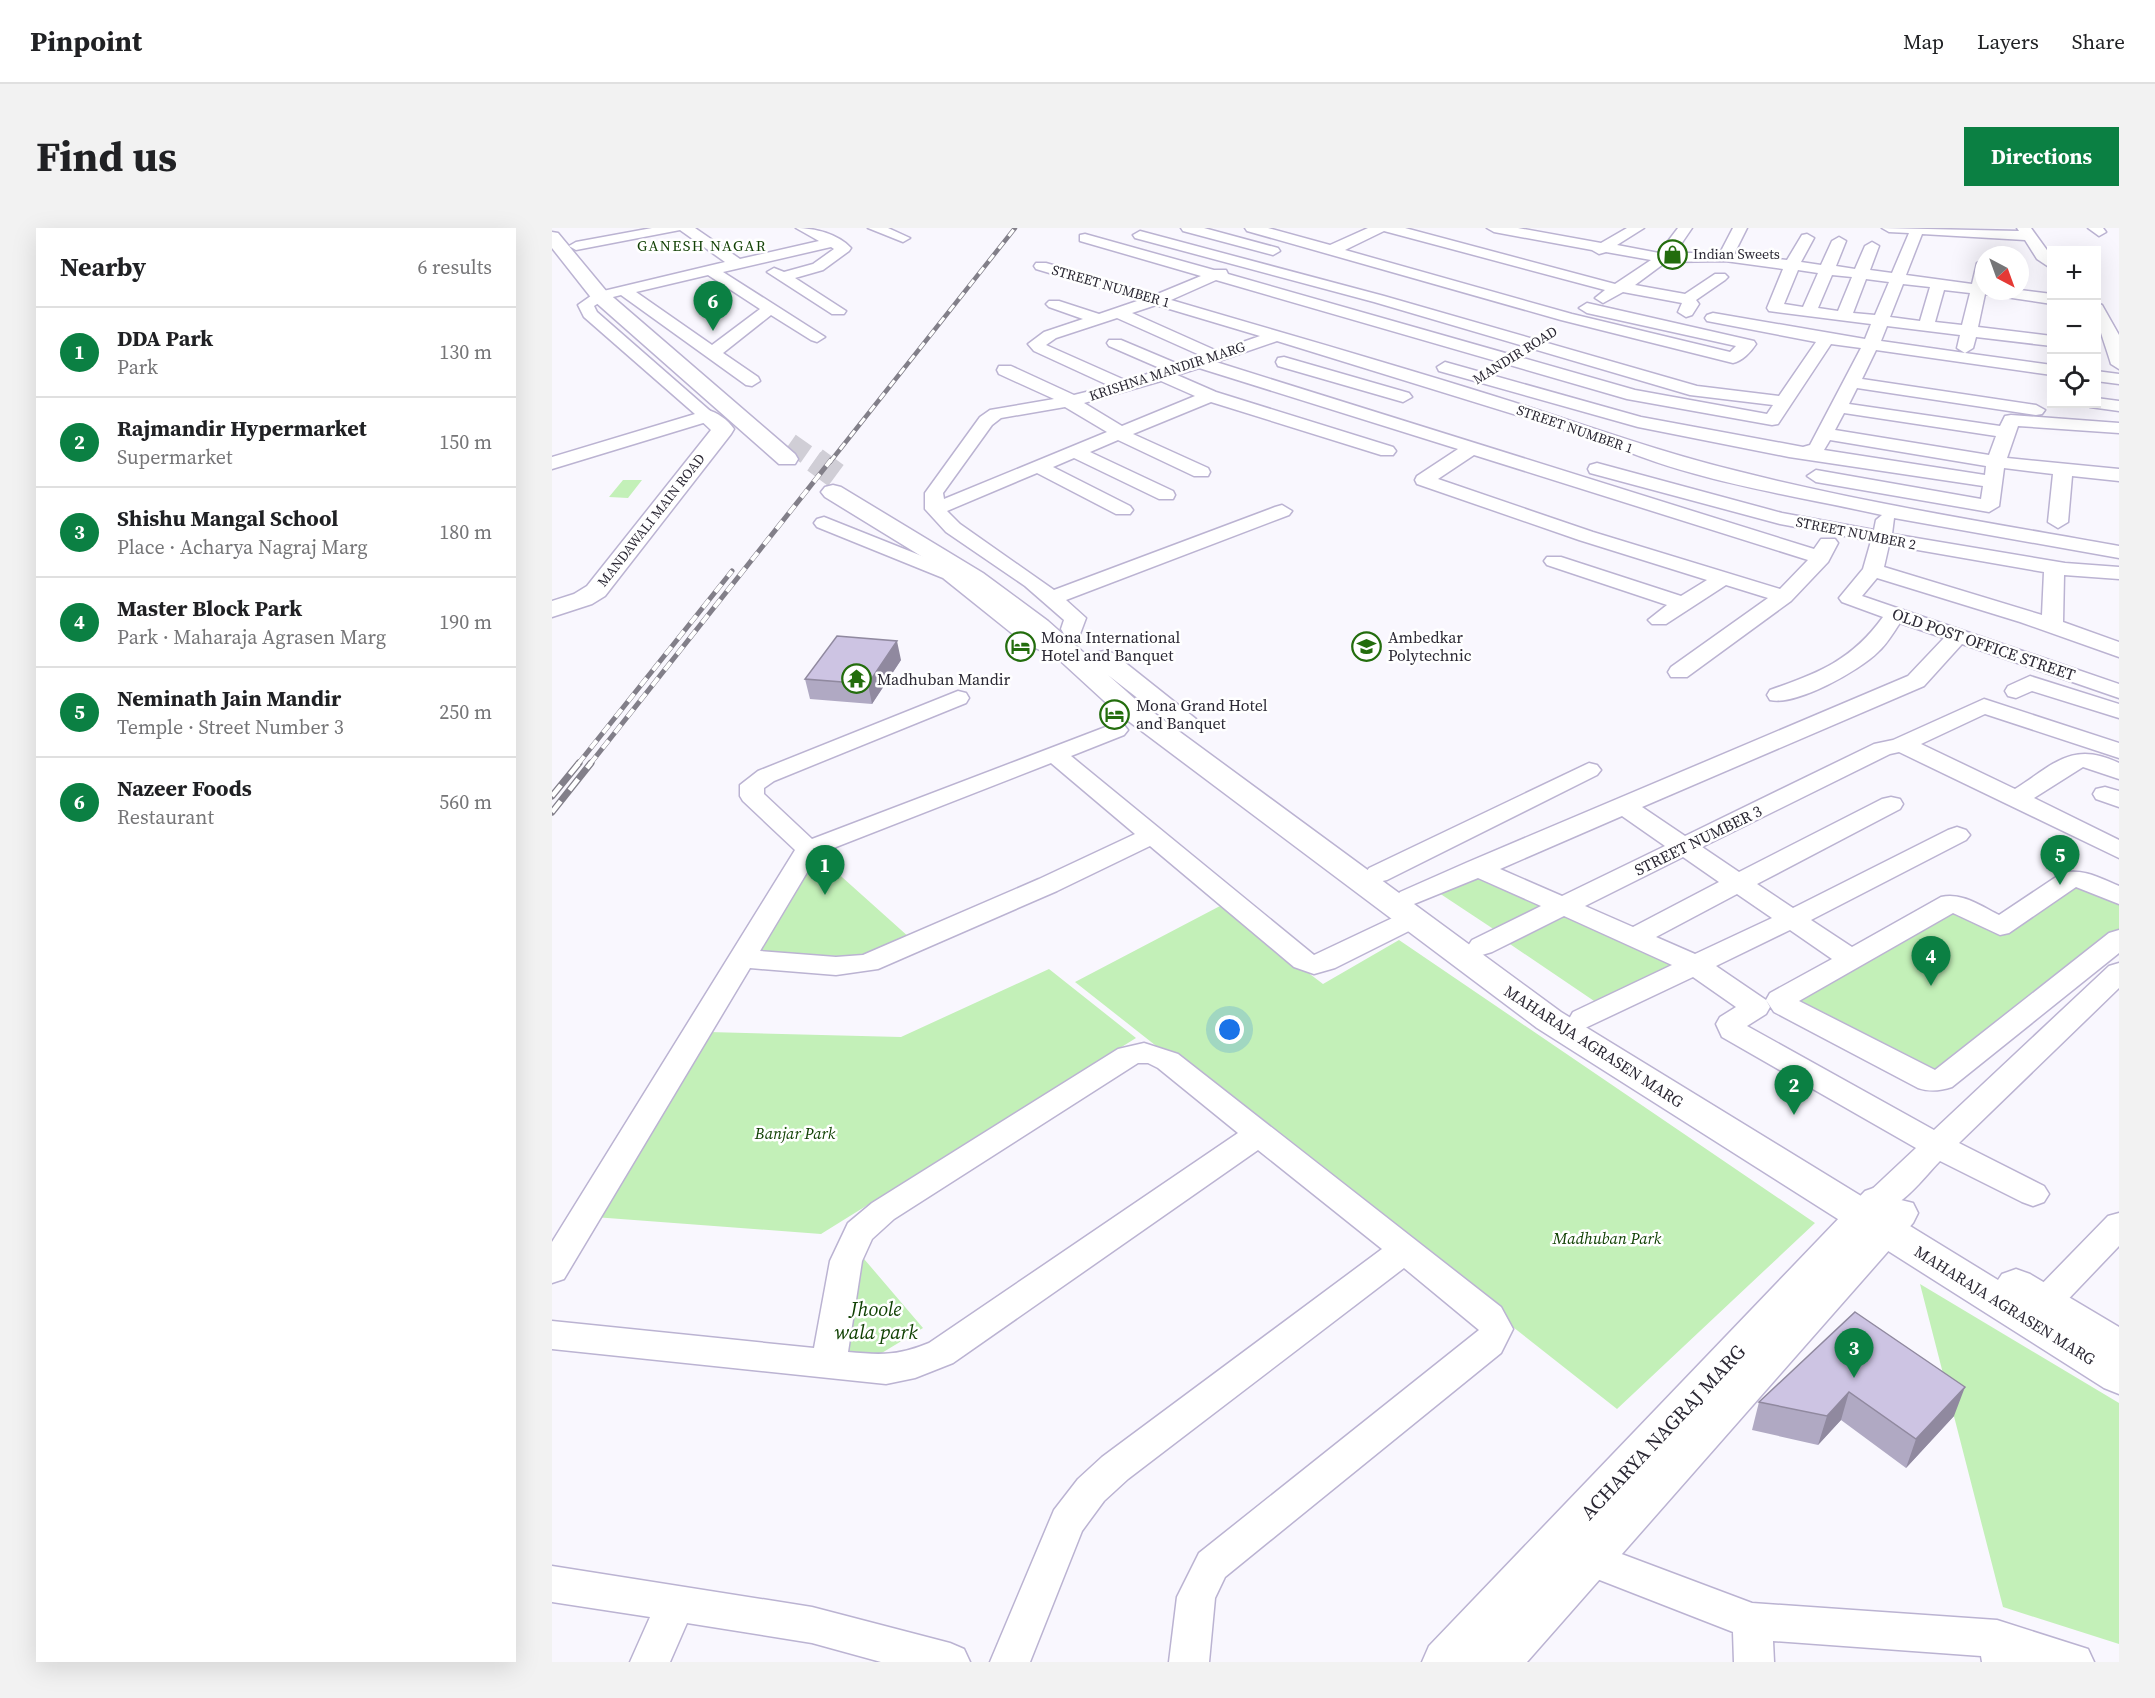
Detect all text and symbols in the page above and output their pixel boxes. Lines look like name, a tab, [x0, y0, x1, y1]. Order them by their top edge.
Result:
text: Pinpoint	[30, 22, 142, 60]
text: Map	[1903, 27, 1944, 56]
text: Layers	[1977, 27, 2039, 56]
text: Share	[2072, 27, 2125, 56]
text: Find us	[36, 127, 177, 185]
button: Directions	[1964, 127, 2119, 186]
district label: GANESH NAGAR	[637, 235, 767, 256]
shop icon: Indian Sweets	[1656, 238, 1688, 270]
place label: Indian Sweets	[1693, 244, 1780, 264]
north arrow	[1975, 246, 2029, 300]
map controls	[2047, 246, 2101, 408]
button: +	[2047, 246, 2101, 300]
text: Nearby	[60, 249, 146, 285]
text: 6 results	[417, 253, 492, 281]
street label: STREET NUMBER 1	[1050, 260, 1172, 312]
pin: 6	[694, 282, 732, 331]
button: −	[2047, 300, 2101, 354]
street label: MANDIR ROAD	[1469, 321, 1561, 389]
text: DDA Park	[117, 323, 213, 353]
street label: KRISHNA MANDIR MARG	[1086, 336, 1248, 406]
text: 1	[74, 338, 85, 366]
text: 130 m	[439, 338, 492, 366]
text: Park	[117, 353, 158, 381]
button: locate	[2047, 354, 2101, 408]
street label: STREET NUMBER 1	[1514, 400, 1636, 458]
text: Rajmandir Hypermarket	[117, 413, 367, 443]
text: 2	[74, 428, 85, 456]
text: 150 m	[439, 428, 492, 456]
text: Supermarket	[117, 443, 232, 471]
street label: MANDAWALI MAIN ROAD	[593, 449, 710, 591]
text: Shishu Mangal School	[117, 503, 338, 533]
street label: STREET NUMBER 2	[1794, 512, 1918, 554]
text: 3	[74, 518, 85, 546]
text: 180 m	[439, 518, 492, 546]
text: Place · Acharya Nagraj Marg	[117, 533, 368, 561]
text: Master Block Park	[117, 593, 302, 623]
street label: OLD POST OFFICE STREET	[1889, 602, 2079, 686]
text: 4	[74, 608, 85, 636]
text: 190 m	[439, 608, 492, 636]
text: Park · Maharaja Agrasen Marg	[117, 623, 386, 651]
place label: Mona International Hotel and Banquet	[1041, 626, 1181, 666]
place label: Ambedkar Polytechnic	[1388, 626, 1472, 666]
hotel icon: Mona International Hotel and Banquet	[1004, 630, 1036, 662]
school or university icon: Ambedkar Polytechnic	[1351, 630, 1383, 662]
temple icon: Madhuban Mandir	[840, 663, 872, 695]
place label: Madhuban Mandir	[877, 668, 1011, 690]
text: Neminath Jain Mandir	[117, 683, 341, 713]
place label: Mona Grand Hotel and Banquet	[1136, 694, 1268, 734]
text: 5	[74, 698, 85, 726]
text: 250 m	[439, 698, 492, 726]
hotel icon: Mona Grand Hotel and Banquet	[1099, 698, 1131, 730]
text: Temple · Street Number 3	[117, 713, 344, 741]
text: Nazeer Foods	[117, 773, 252, 803]
text: 6	[74, 788, 85, 816]
text: 560 m	[439, 788, 492, 816]
street label: STREET NUMBER 3	[1630, 800, 1766, 880]
text: Restaurant	[117, 803, 214, 831]
pin: 5	[2040, 836, 2080, 885]
pin: 1	[806, 846, 844, 895]
pin: 4	[1912, 936, 1950, 986]
street label: MAHARAJA AGRASEN MARG	[1500, 980, 1688, 1112]
your location	[1215, 1015, 1244, 1044]
pin: 2	[1774, 1066, 1814, 1115]
park label: Banjar Park	[754, 1122, 836, 1144]
park label: Madhuban Park	[1552, 1227, 1662, 1249]
street label: MAHARAJA AGRASEN MARG	[1910, 1240, 2100, 1370]
park label: Jhoole wala park	[834, 1295, 918, 1346]
pin: 3	[1834, 1328, 1874, 1378]
street label: ACHARYA NAGRAJ MARG	[1574, 1338, 1752, 1526]

